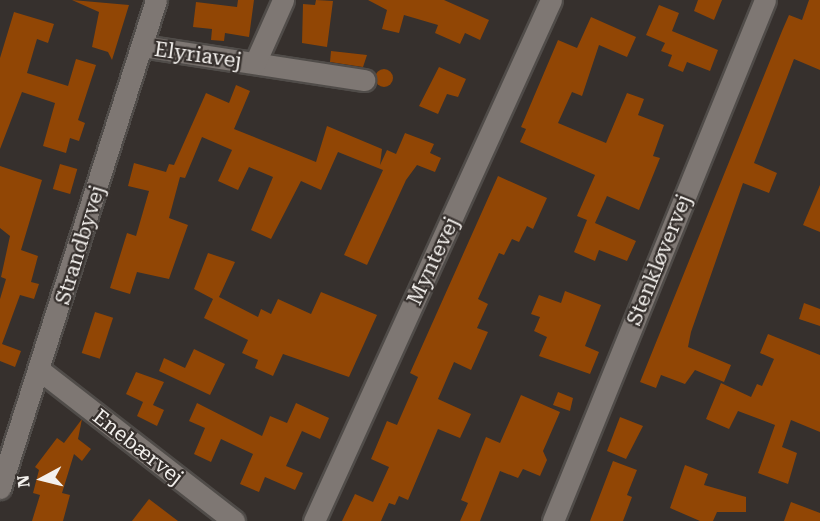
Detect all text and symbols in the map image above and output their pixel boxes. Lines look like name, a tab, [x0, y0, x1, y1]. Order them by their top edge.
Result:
street label: Elyriavej	[153, 36, 243, 74]
street label: Strandbyvej	[50, 182, 110, 308]
street label: Stenkløvervej	[621, 191, 697, 329]
street label: Myntevej	[402, 213, 464, 309]
street label: Enebærvej	[88, 404, 188, 490]
north arrow	[12, 449, 72, 509]
text: N	[13, 474, 34, 489]

